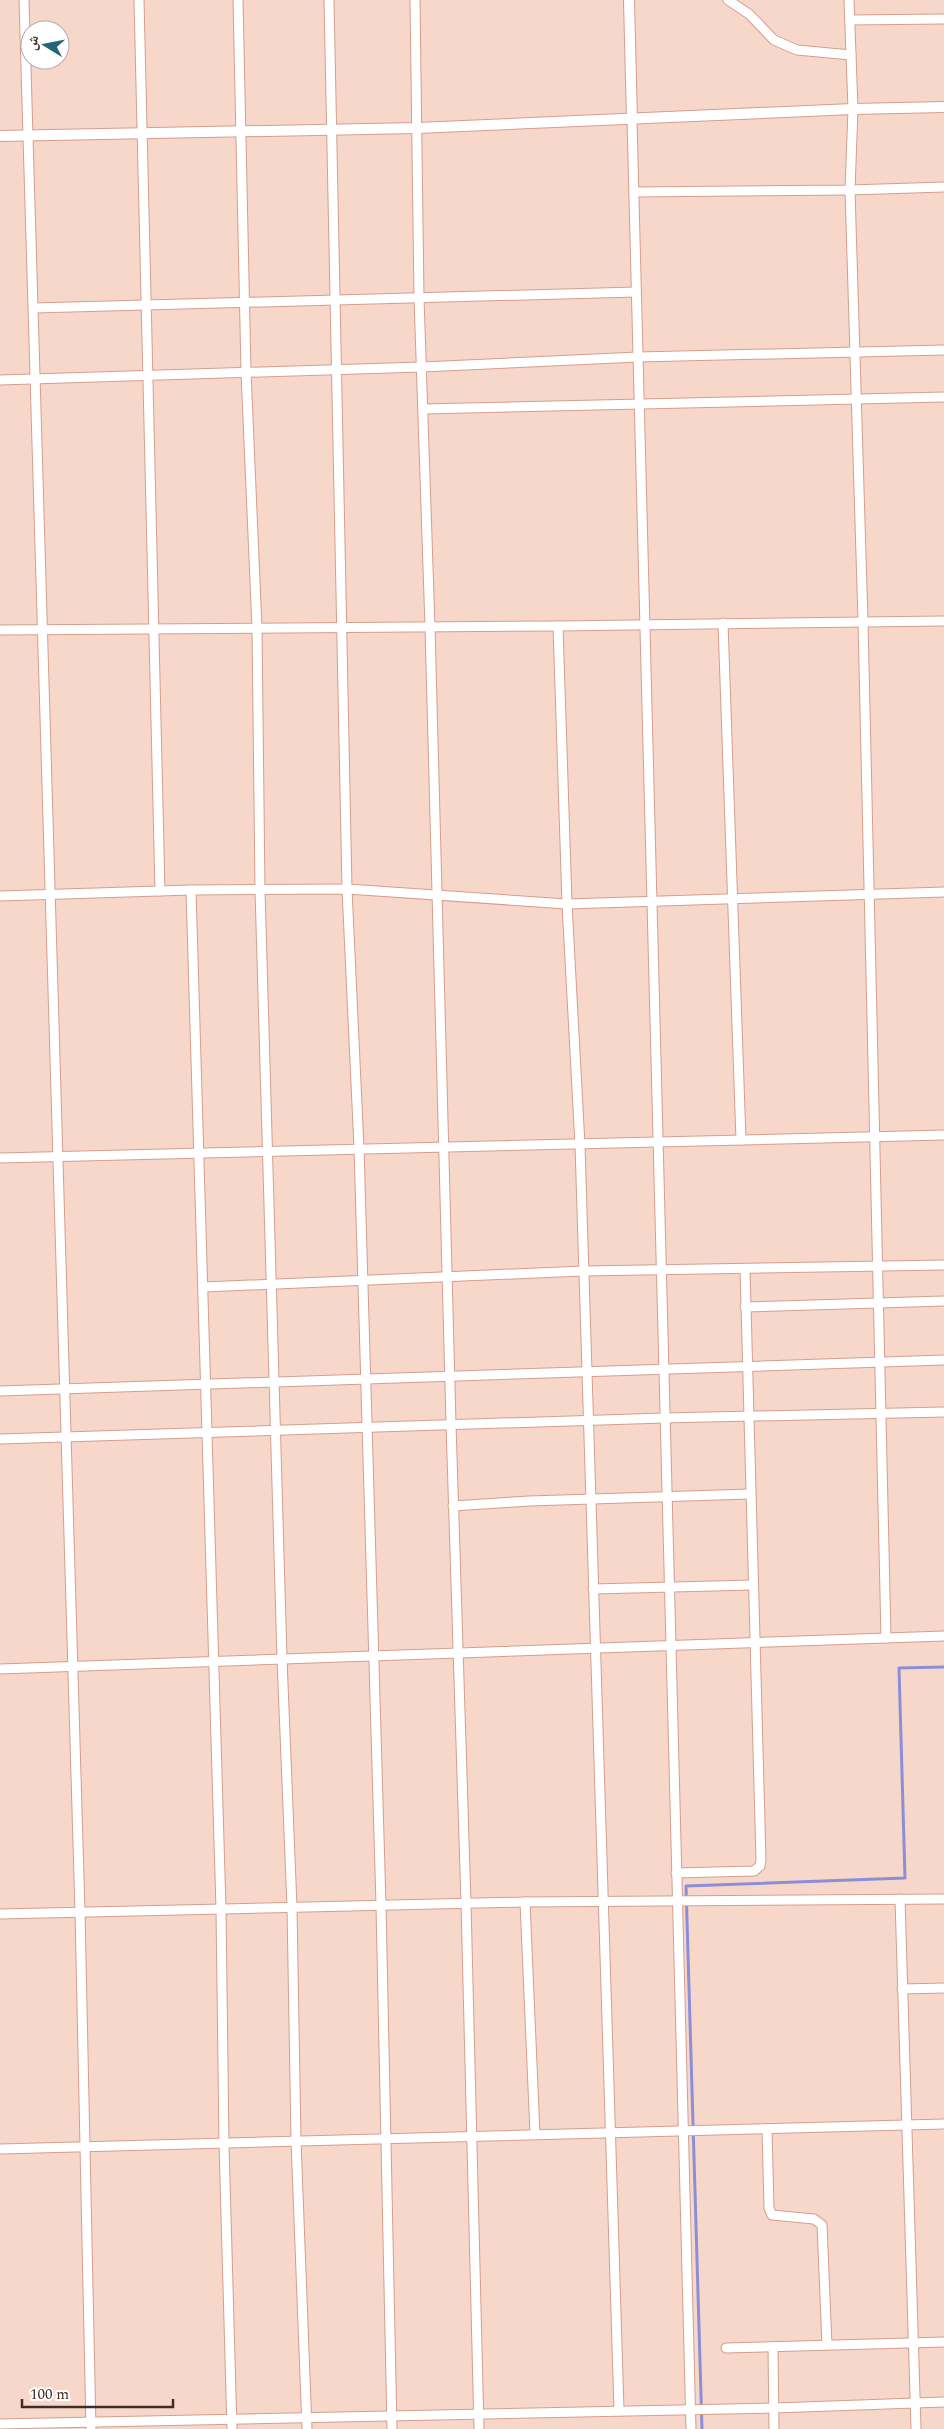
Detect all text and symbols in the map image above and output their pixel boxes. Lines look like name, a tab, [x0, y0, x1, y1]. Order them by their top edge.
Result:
north arrow	[20, 20, 70, 70]
text: ش	[21, 34, 44, 52]
scale bar	[22, 2376, 174, 2408]
text: 100 m	[30, 2383, 69, 2406]

